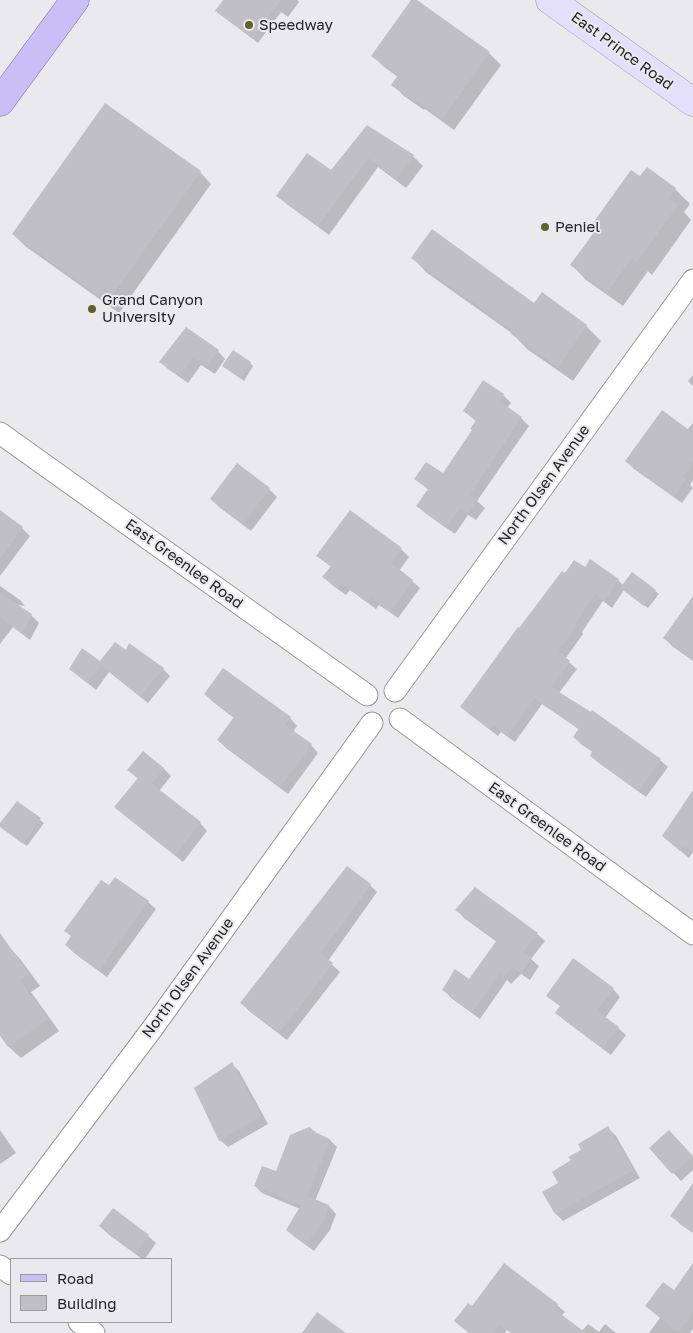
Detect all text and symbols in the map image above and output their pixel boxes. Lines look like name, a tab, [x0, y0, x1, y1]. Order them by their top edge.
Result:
street label: East Prince Road	[568, 8, 676, 94]
place label: Speedway	[259, 16, 333, 34]
marker: Speedway	[243, 19, 255, 31]
place label: Peniel	[555, 218, 600, 236]
marker: Peniel	[539, 221, 551, 233]
place label: Grand Canyon University	[102, 291, 203, 326]
marker: Grand Canyon University	[86, 303, 98, 315]
street label: North Olsen Avenue	[494, 421, 594, 549]
street label: East Greenlee Road	[122, 515, 246, 613]
street label: East Greenlee Road	[485, 778, 609, 876]
street label: North Olsen Avenue	[138, 914, 238, 1042]
legend	[10, 1258, 172, 1323]
text: Road	[57, 1269, 94, 1287]
text: Building	[57, 1294, 117, 1312]

